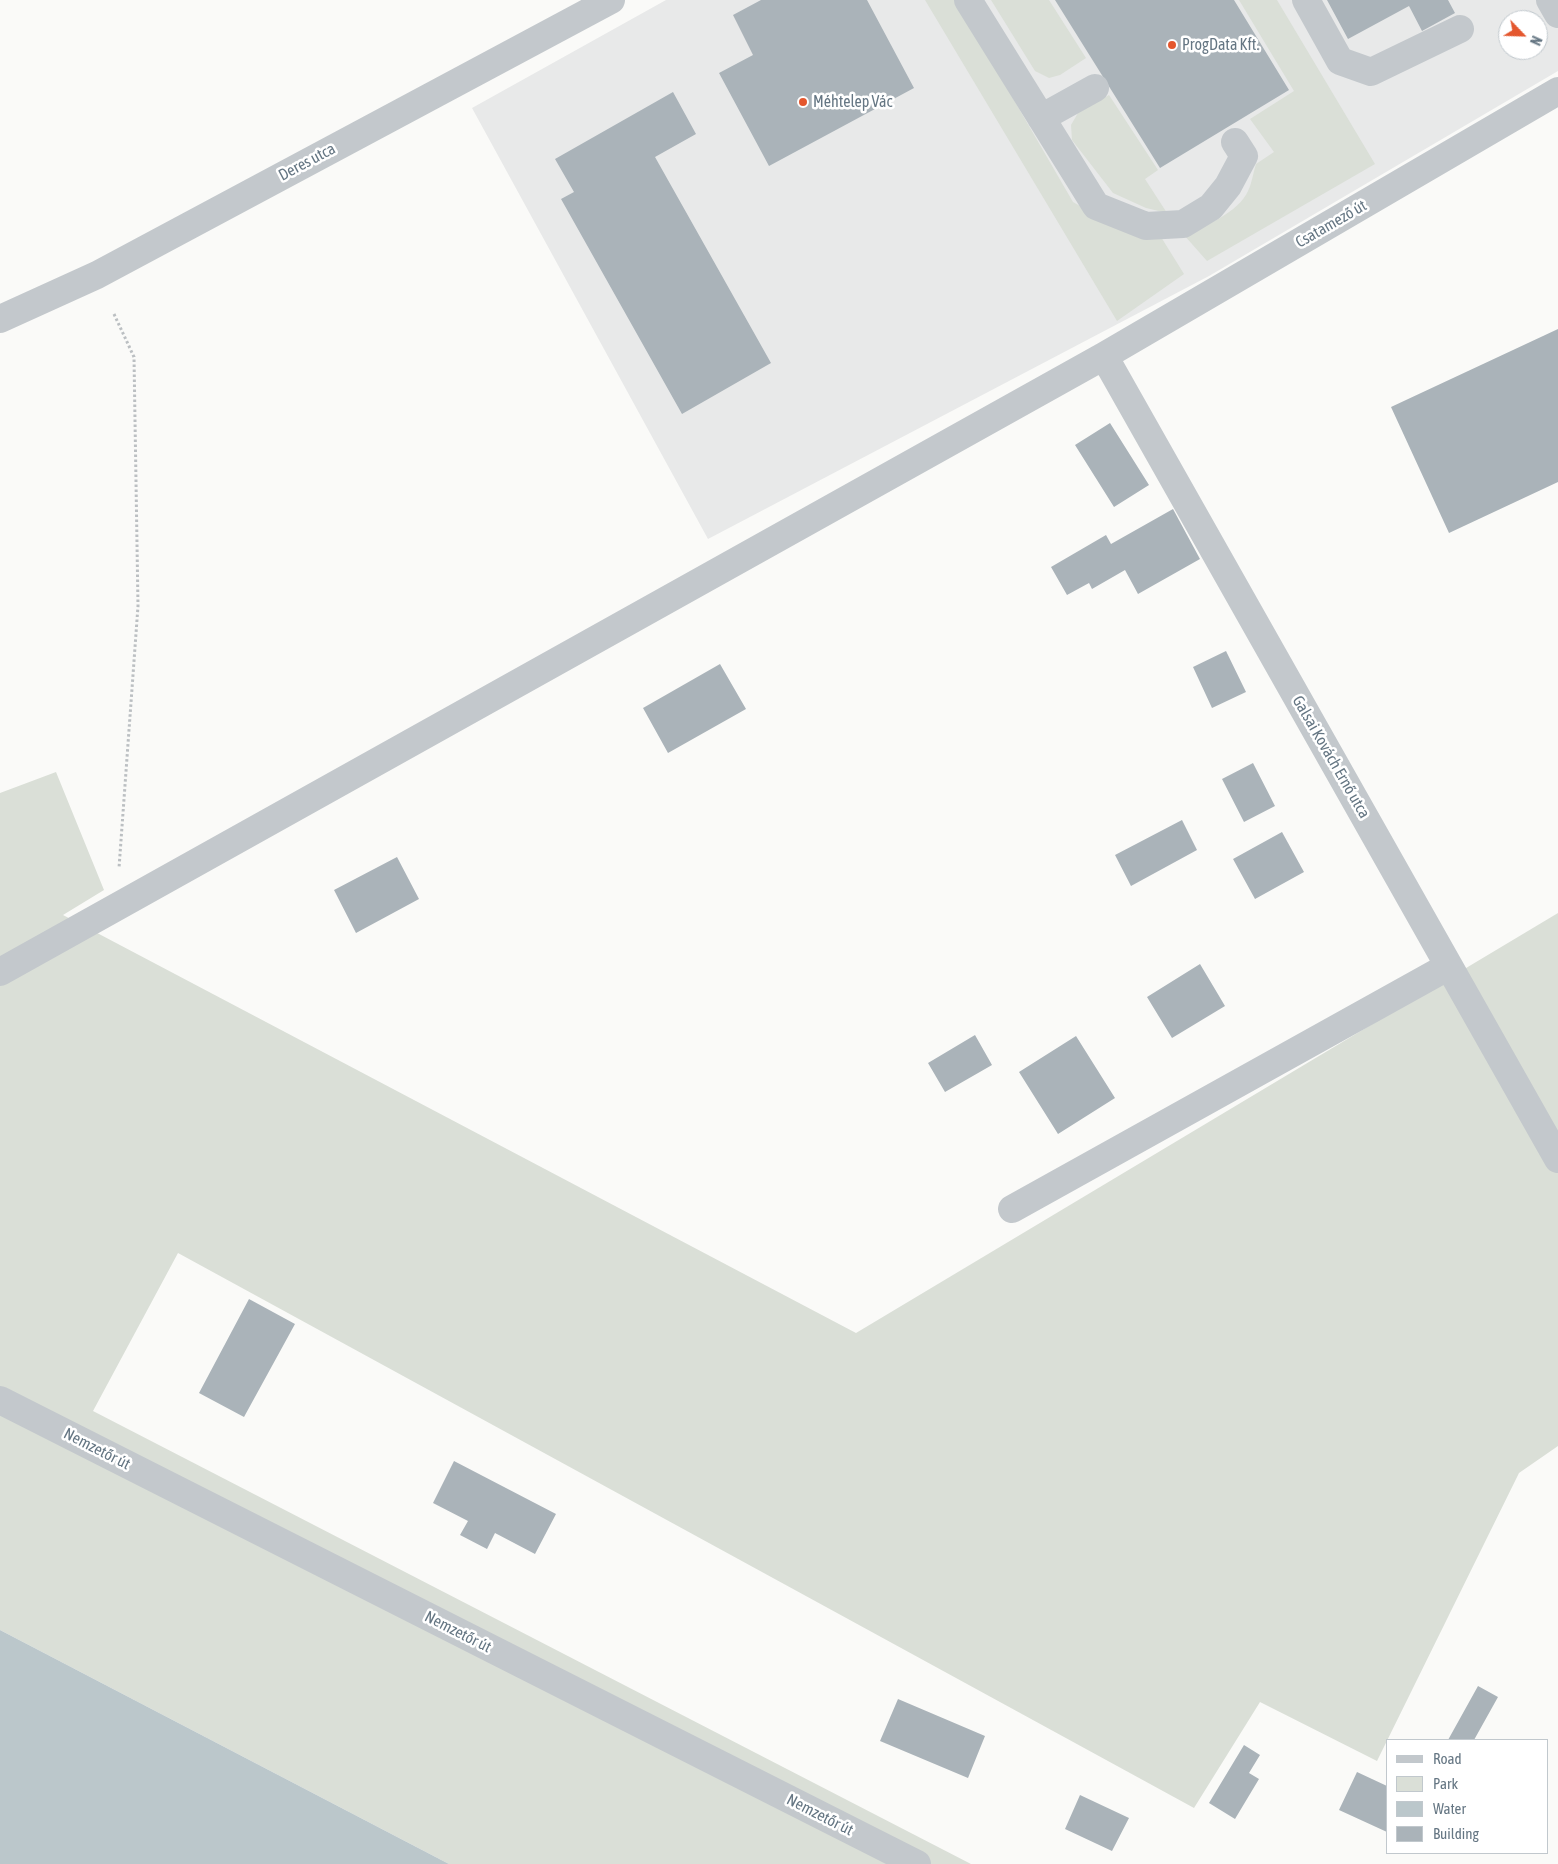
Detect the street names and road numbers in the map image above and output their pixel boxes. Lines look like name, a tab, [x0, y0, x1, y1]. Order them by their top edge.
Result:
street label: Deres utca	[275, 139, 339, 185]
street label: Csatamező út	[1292, 196, 1370, 252]
street label: Galsai Kovách Ernő utca	[1288, 692, 1374, 822]
street label: Nemzetőr út	[60, 1424, 134, 1474]
street label: Nemzetőr út	[421, 1607, 495, 1657]
street label: Nemzetőr út	[783, 1790, 857, 1840]

